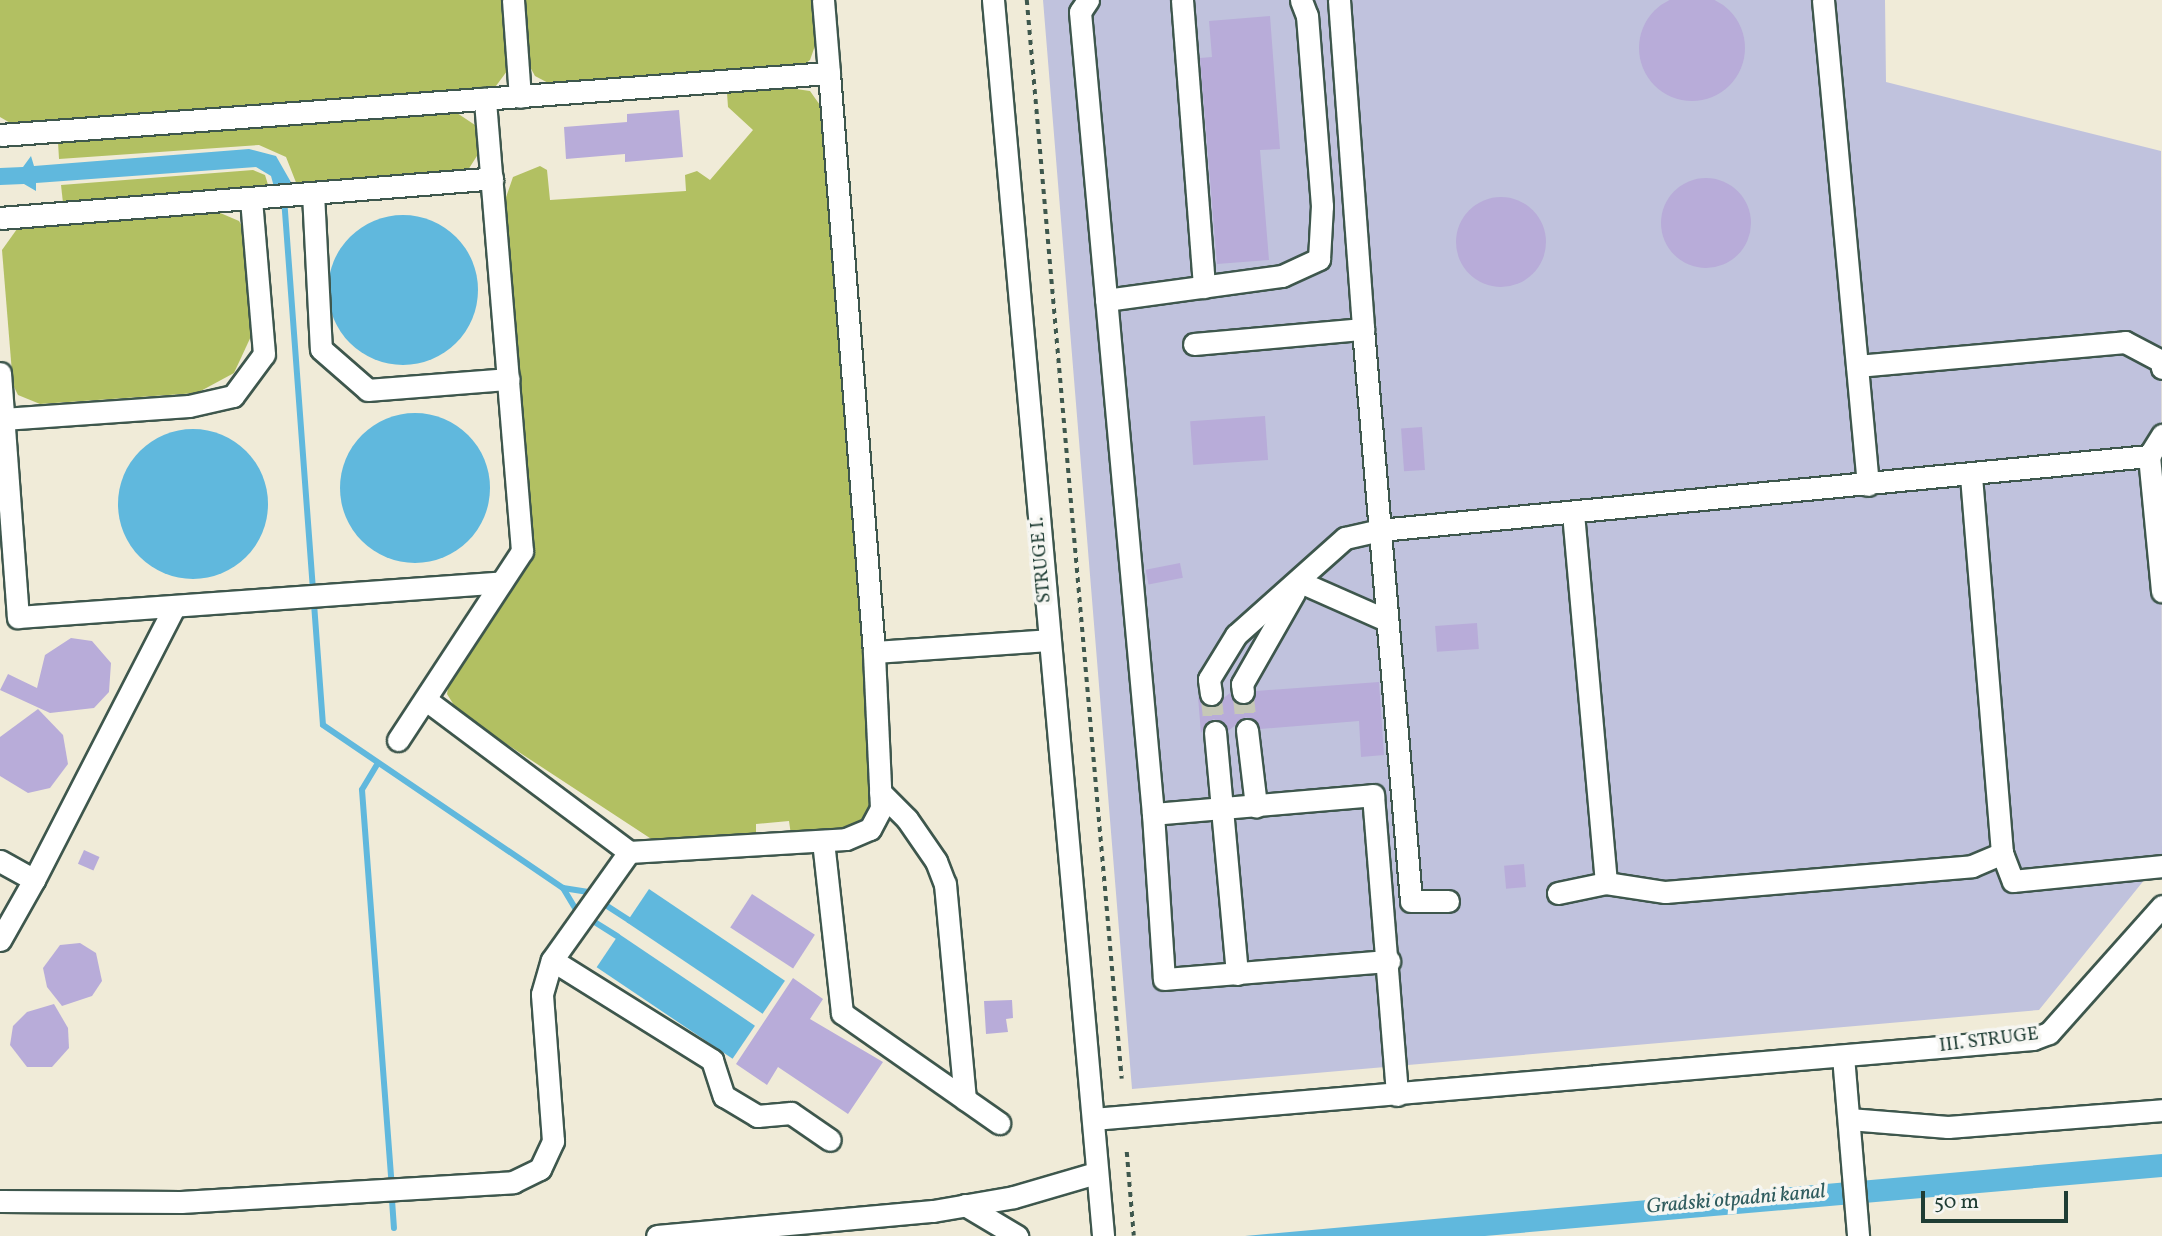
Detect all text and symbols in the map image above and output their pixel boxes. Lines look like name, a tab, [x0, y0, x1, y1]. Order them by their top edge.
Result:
street label: STRUGE I.	[1027, 516, 1057, 604]
street label: III. STRUGE	[1938, 1024, 2040, 1058]
scale bar	[1924, 1176, 2071, 1220]
water label: Gradski otpadni kanal	[1645, 1180, 1827, 1220]
text: 50 m	[1934, 1188, 1979, 1217]

